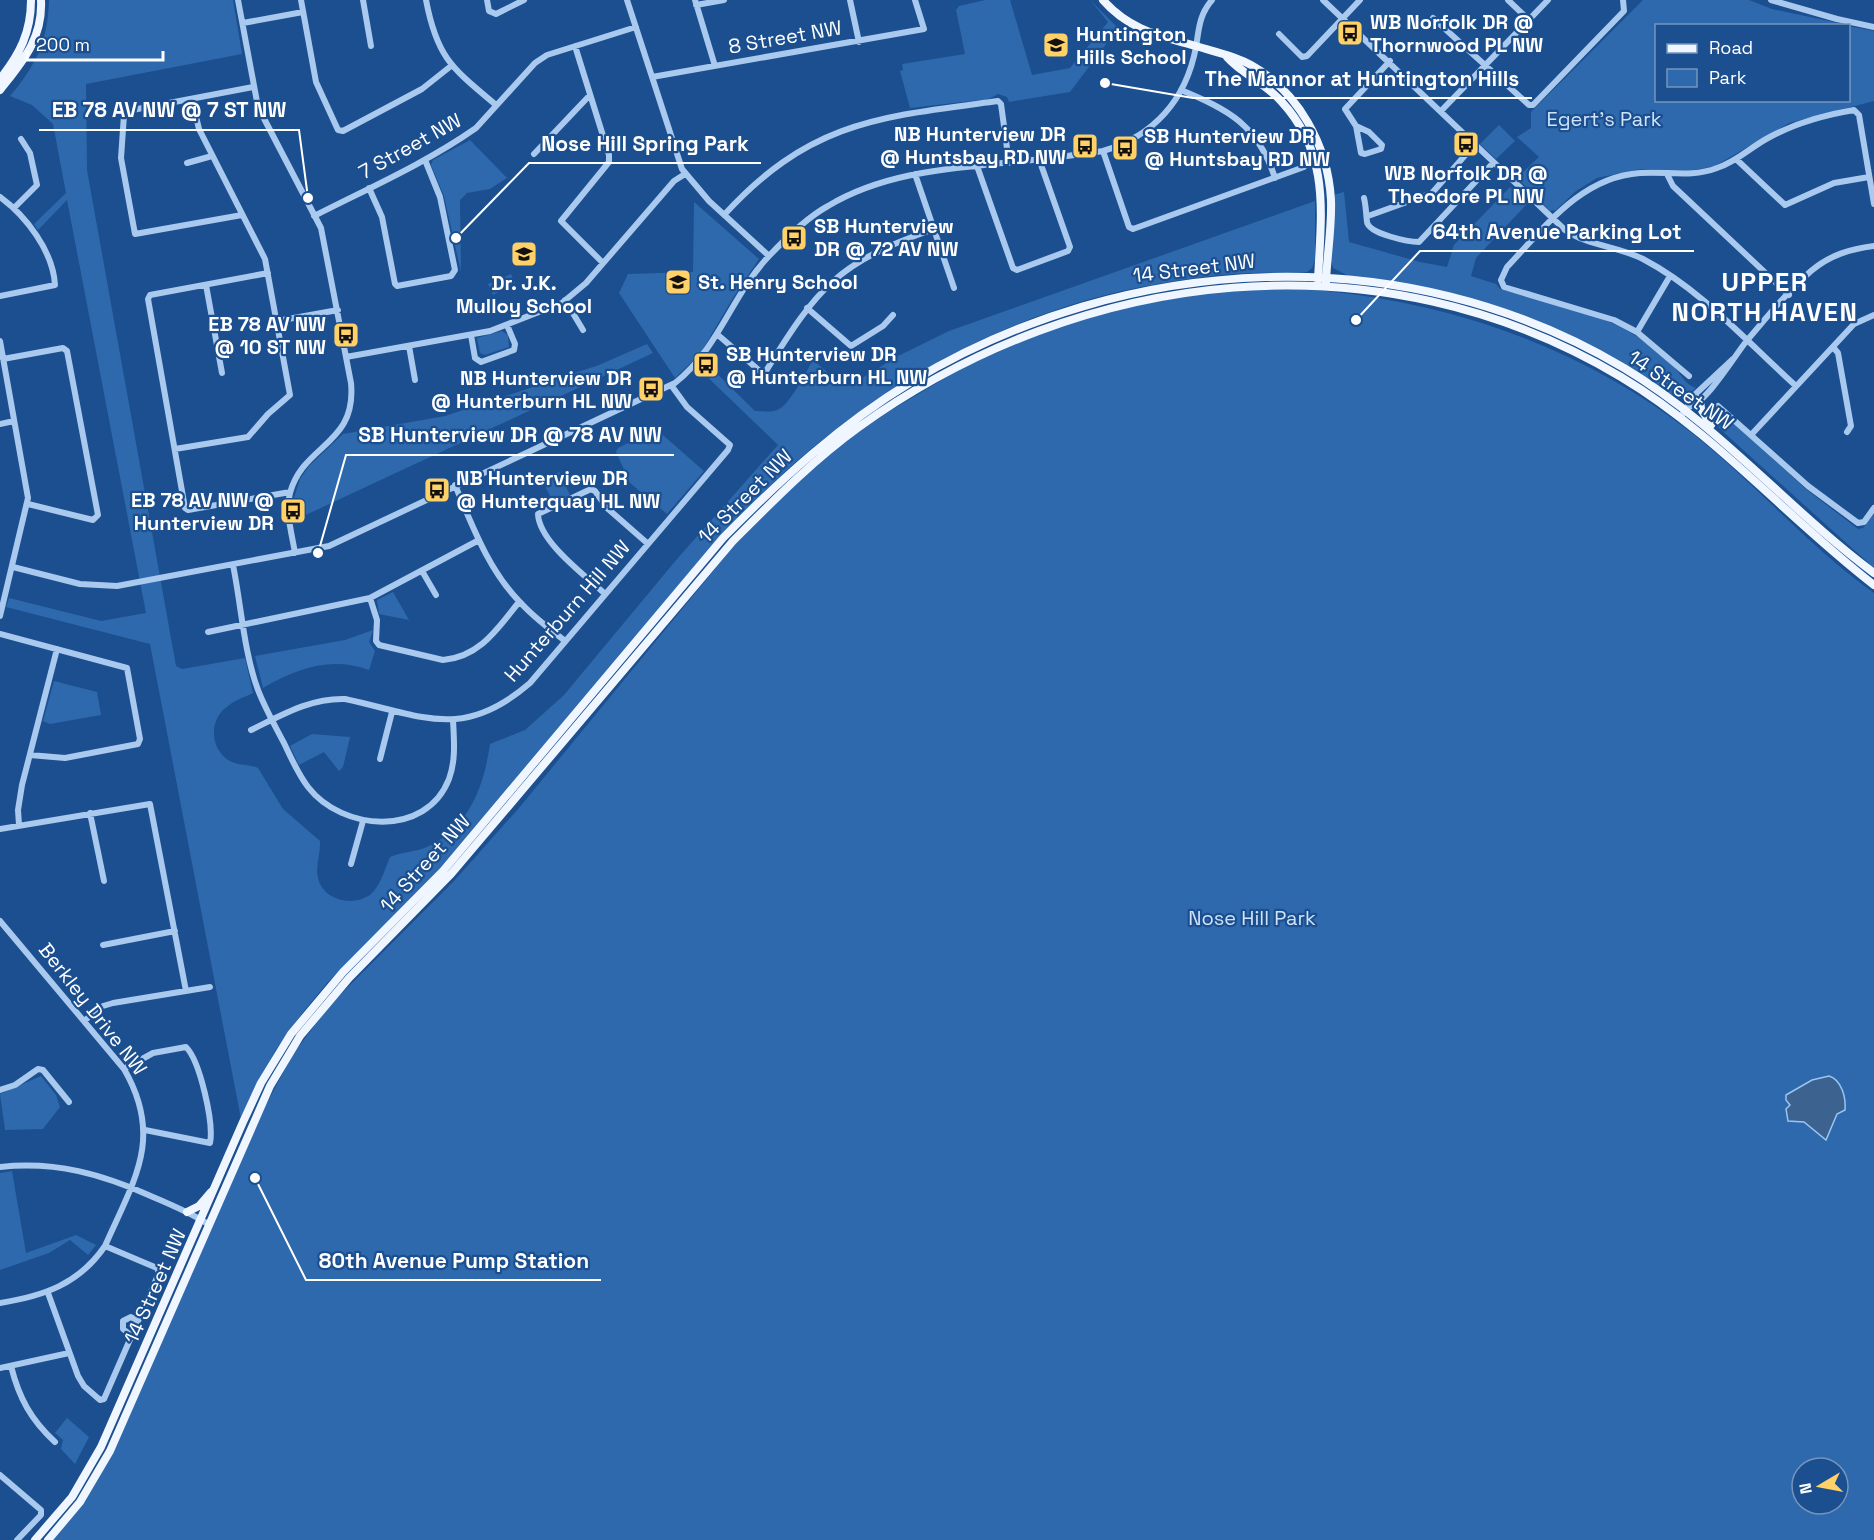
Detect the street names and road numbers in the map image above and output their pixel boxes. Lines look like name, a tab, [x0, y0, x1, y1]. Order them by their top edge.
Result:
street label: 8 Street NW	[726, 14, 844, 60]
street label: 7 Street NW	[354, 107, 466, 185]
street label: 14 Street NW	[1131, 248, 1257, 288]
street label: 14 Street NW	[1623, 344, 1739, 436]
street label: 14 Street NW	[692, 443, 798, 549]
street label: Hunterburn Hill NW	[498, 535, 636, 687]
street label: 14 Street NW	[374, 809, 476, 917]
street label: Berkley Drive NW	[33, 937, 153, 1081]
street label: 14 Street NW	[118, 1225, 192, 1347]

